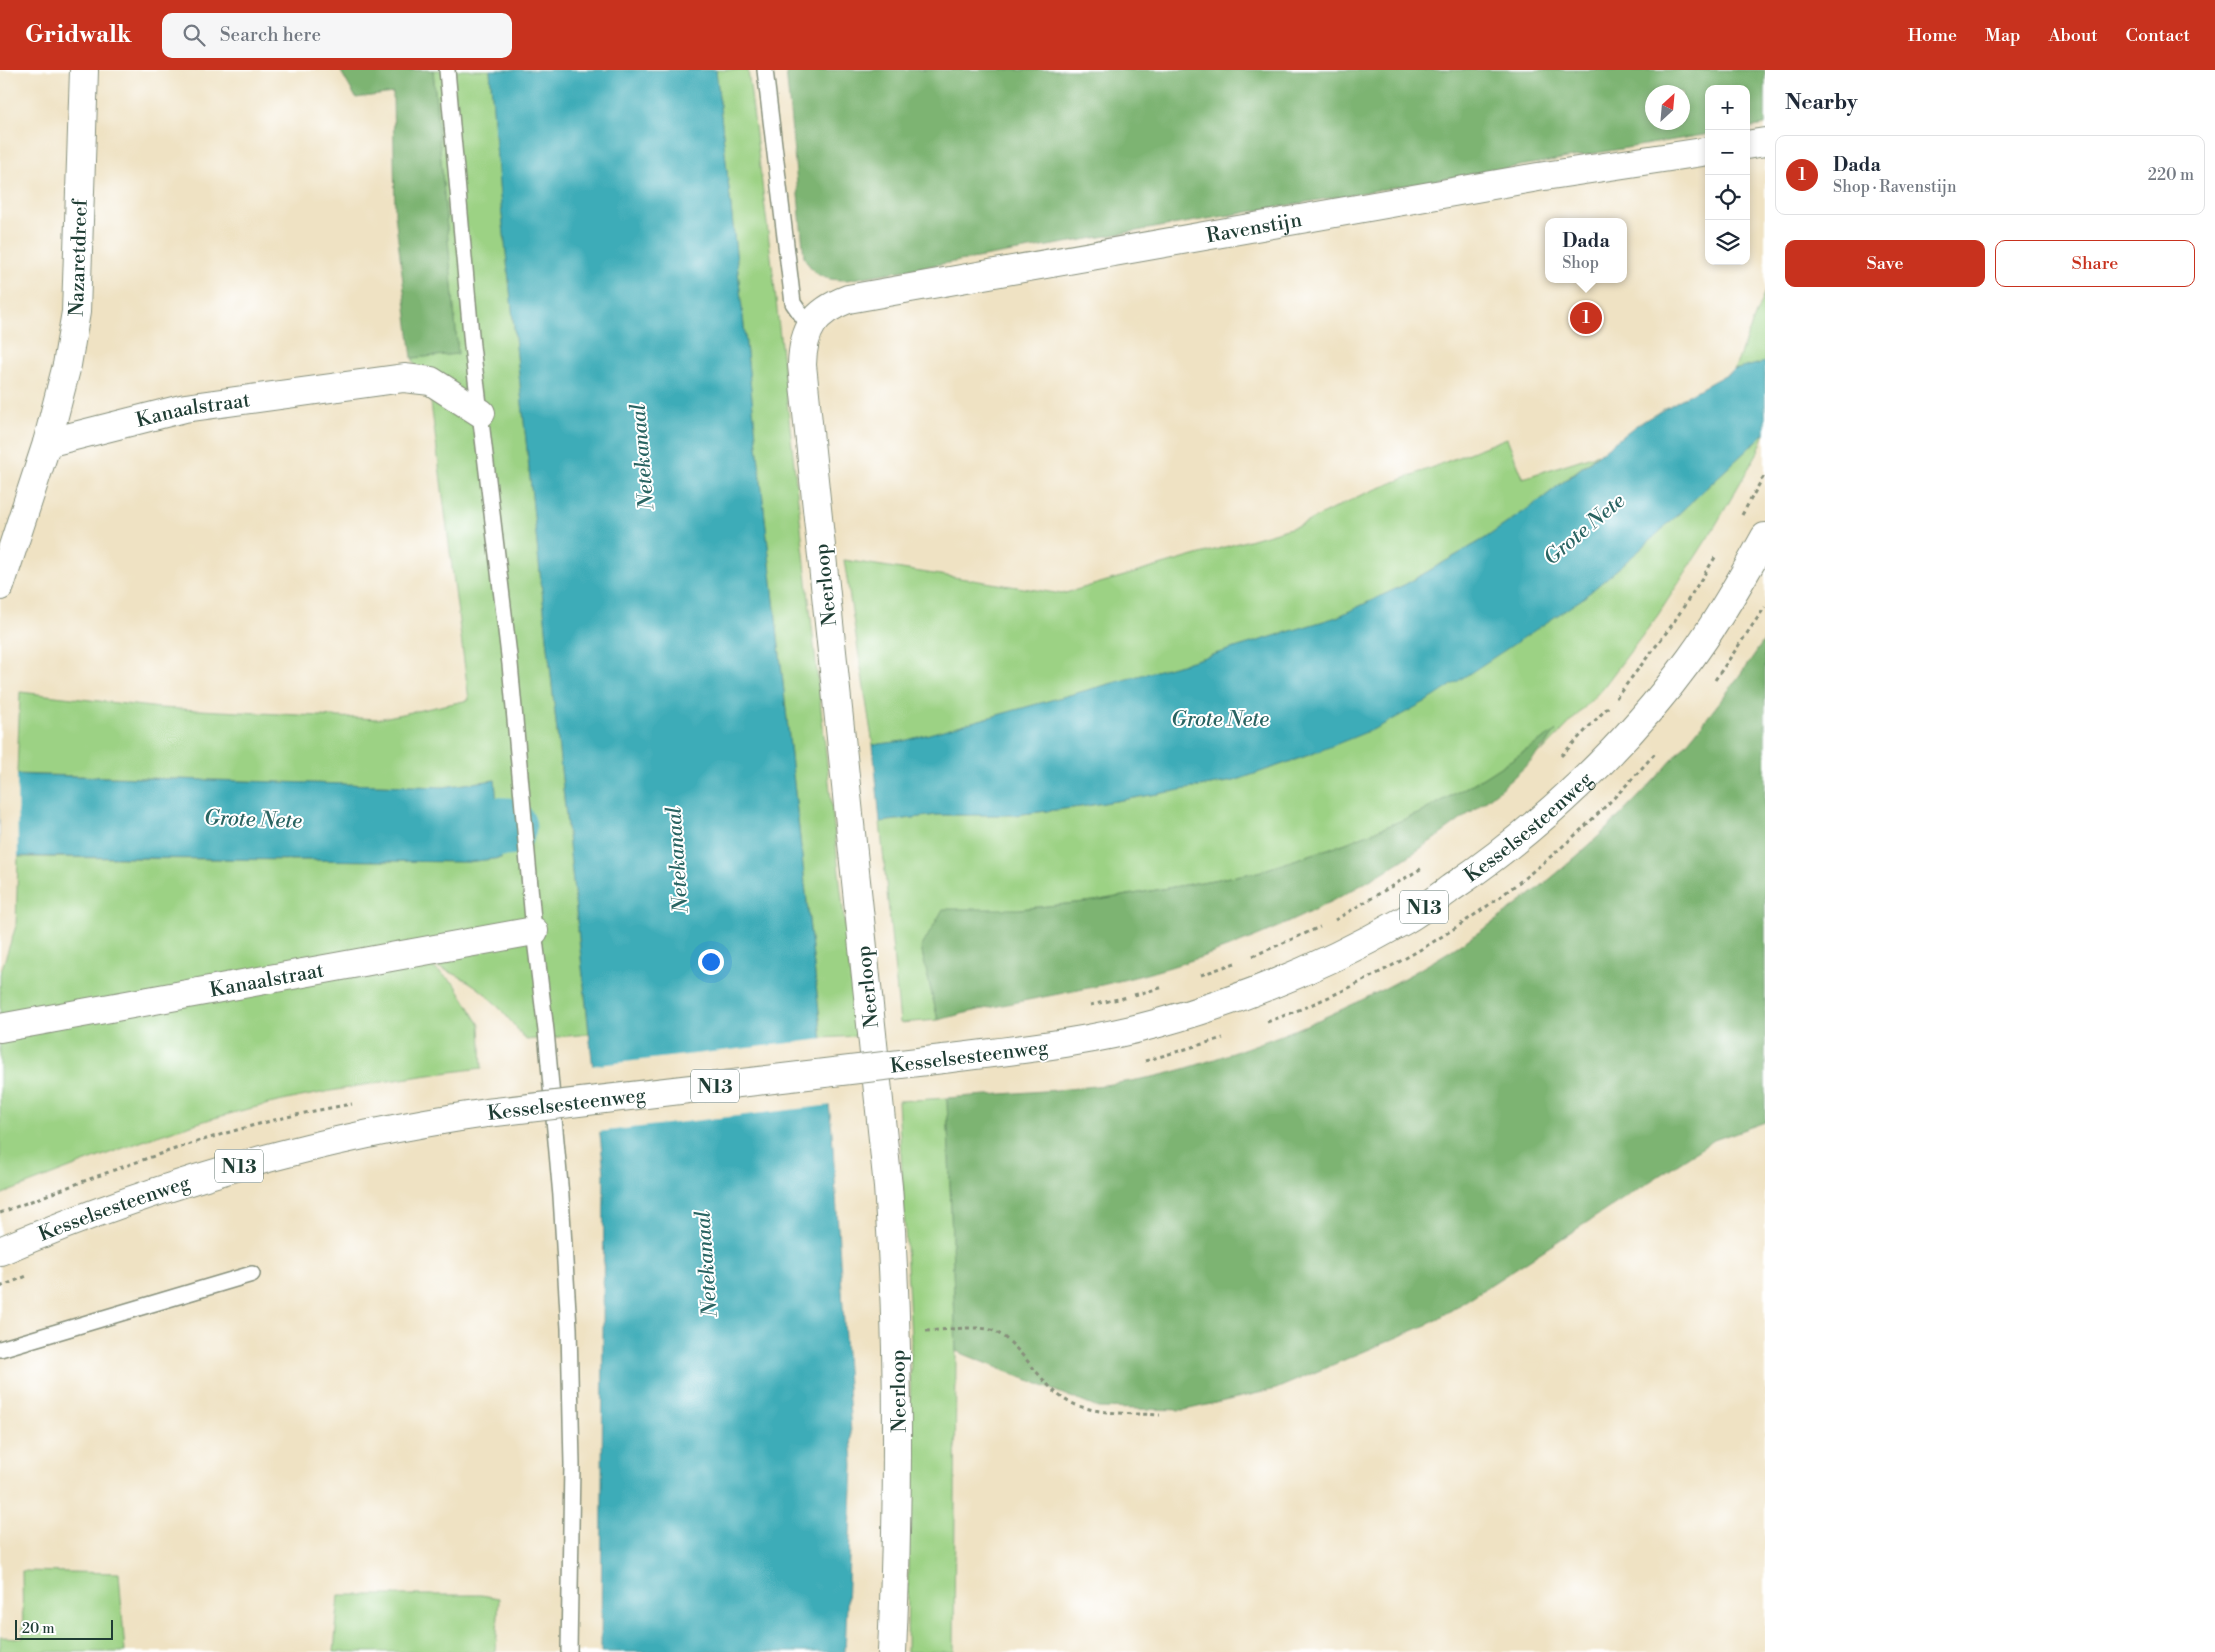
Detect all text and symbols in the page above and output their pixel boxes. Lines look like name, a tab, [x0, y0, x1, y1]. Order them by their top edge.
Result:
search box	[162, 13, 512, 58]
text: Gridwalk	[25, 20, 132, 50]
icon: search	[180, 21, 208, 49]
text: Search here	[220, 23, 321, 47]
text: Home	[1908, 24, 1957, 47]
text: Map	[1985, 24, 2021, 47]
text: About	[2049, 24, 2098, 47]
text: Contact	[2126, 24, 2190, 47]
north arrow	[1645, 85, 1690, 130]
map controls	[1705, 85, 1750, 265]
button: +	[1705, 85, 1750, 130]
text: Nearby	[1785, 90, 1858, 116]
button: −	[1705, 130, 1750, 175]
text: Dada	[1833, 153, 1881, 177]
text: 1	[1798, 165, 1806, 185]
text: 220 m	[2148, 165, 2194, 185]
button: locate	[1705, 175, 1750, 220]
text: Shop · Ravenstijn	[1833, 177, 1957, 197]
street label: Nazaretdreef	[65, 198, 94, 317]
street label: Ravenstijn	[1204, 208, 1304, 249]
popup	[1545, 218, 1627, 283]
button: layers	[1705, 220, 1750, 265]
text: Dada	[1562, 229, 1610, 253]
button: Save	[1785, 240, 1985, 287]
button: Share	[1995, 240, 2195, 287]
text: Shop	[1562, 253, 1599, 273]
pin: 1	[1570, 299, 1602, 337]
street label: Kanaalstraat	[134, 388, 252, 434]
water label: Netekanaal	[625, 403, 661, 512]
water label: Grote Nete	[1539, 488, 1631, 571]
street label: Neerloop	[810, 542, 843, 627]
water label: Grote Nete	[1171, 707, 1269, 733]
street label: Kesselsesteenweg	[1460, 767, 1599, 889]
water label: Grote Nete	[203, 805, 303, 835]
water label: Netekanaal	[661, 806, 695, 915]
road number: N13	[1400, 890, 1448, 924]
street label: Neerloop	[852, 944, 885, 1029]
your location	[698, 949, 724, 975]
street label: Kanaalstraat	[208, 958, 326, 1004]
street label: Kesselsesteenweg	[889, 1035, 1050, 1080]
road number: N13	[691, 1069, 739, 1102]
street label: Kesselsesteenweg	[486, 1083, 648, 1127]
road number: N13	[215, 1150, 263, 1182]
street label: Kesselsesteenweg	[35, 1171, 194, 1248]
water label: Netekanaal	[690, 1210, 724, 1319]
street label: Neerloop	[886, 1349, 913, 1433]
scale bar	[15, 1617, 112, 1640]
text: 20 m	[22, 1620, 54, 1638]

